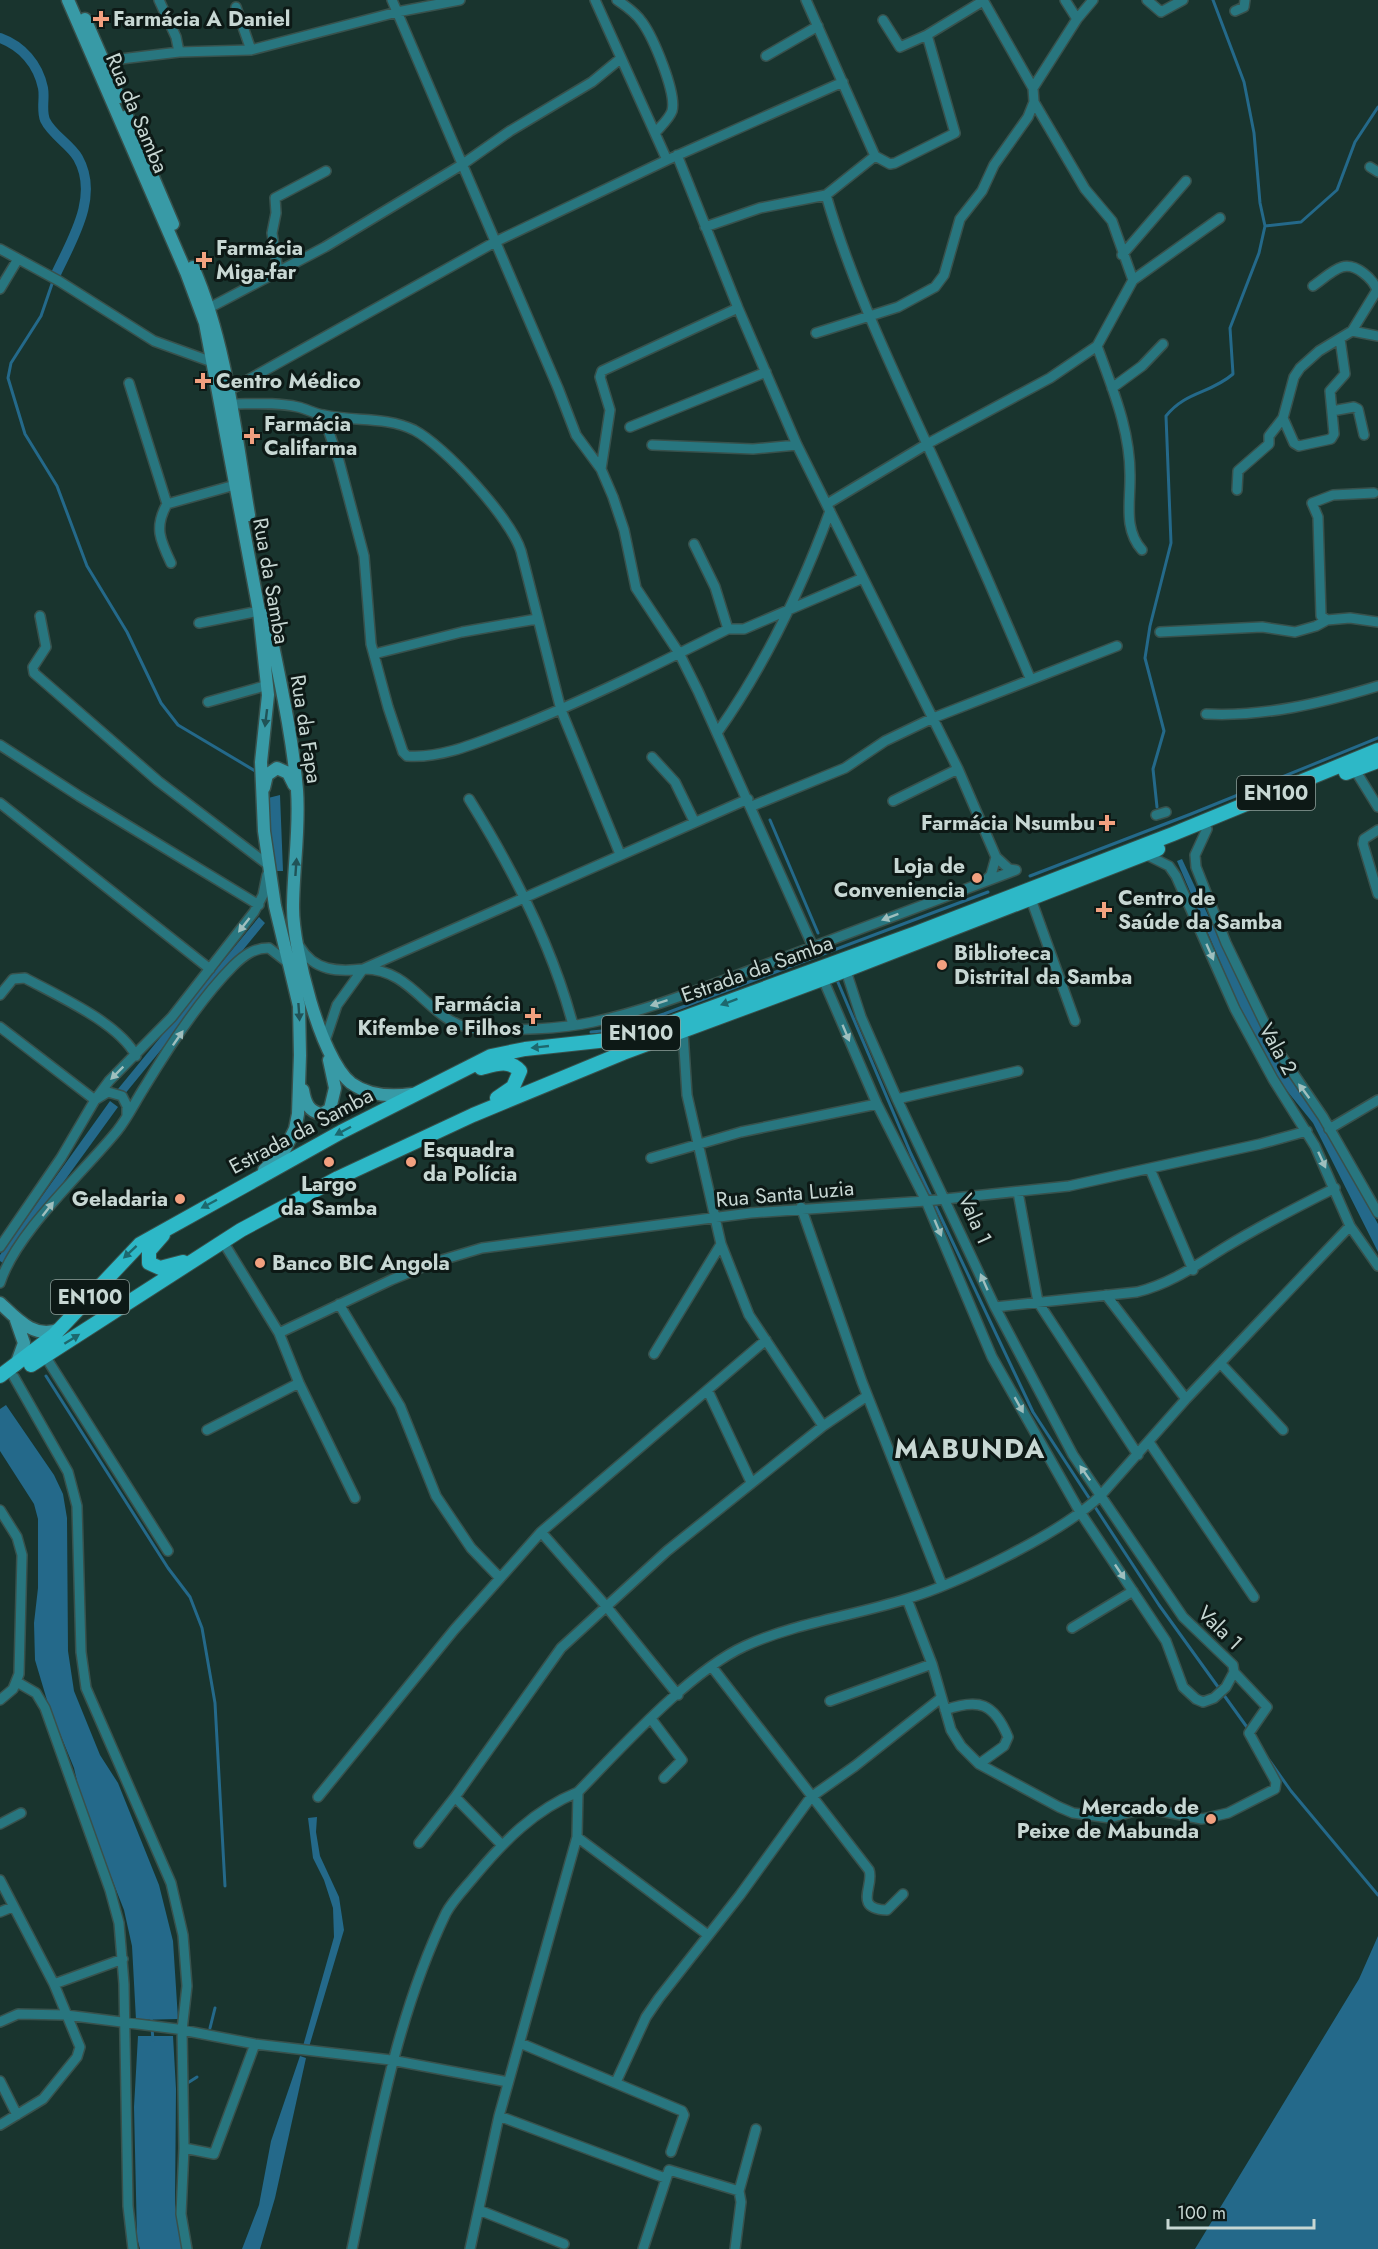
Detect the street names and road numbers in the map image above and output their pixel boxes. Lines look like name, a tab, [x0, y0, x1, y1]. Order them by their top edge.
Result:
street label: Rua da Samba	[98, 48, 176, 178]
street label: Rua da Samba	[245, 516, 297, 646]
street label: Rua da Fapa	[283, 673, 329, 785]
road number: EN100	[1237, 776, 1315, 810]
street label: Estrada da Samba	[677, 928, 837, 1010]
road number: EN100	[602, 1016, 680, 1050]
street label: Vala 2	[1252, 1018, 1304, 1080]
street label: Estrada da Samba	[224, 1080, 378, 1182]
street label: Rua Santa Luzia	[715, 1173, 855, 1215]
street label: Vala 1	[951, 1189, 999, 1249]
road number: EN100	[51, 1280, 129, 1314]
street label: Vala 1	[1191, 1599, 1249, 1657]

